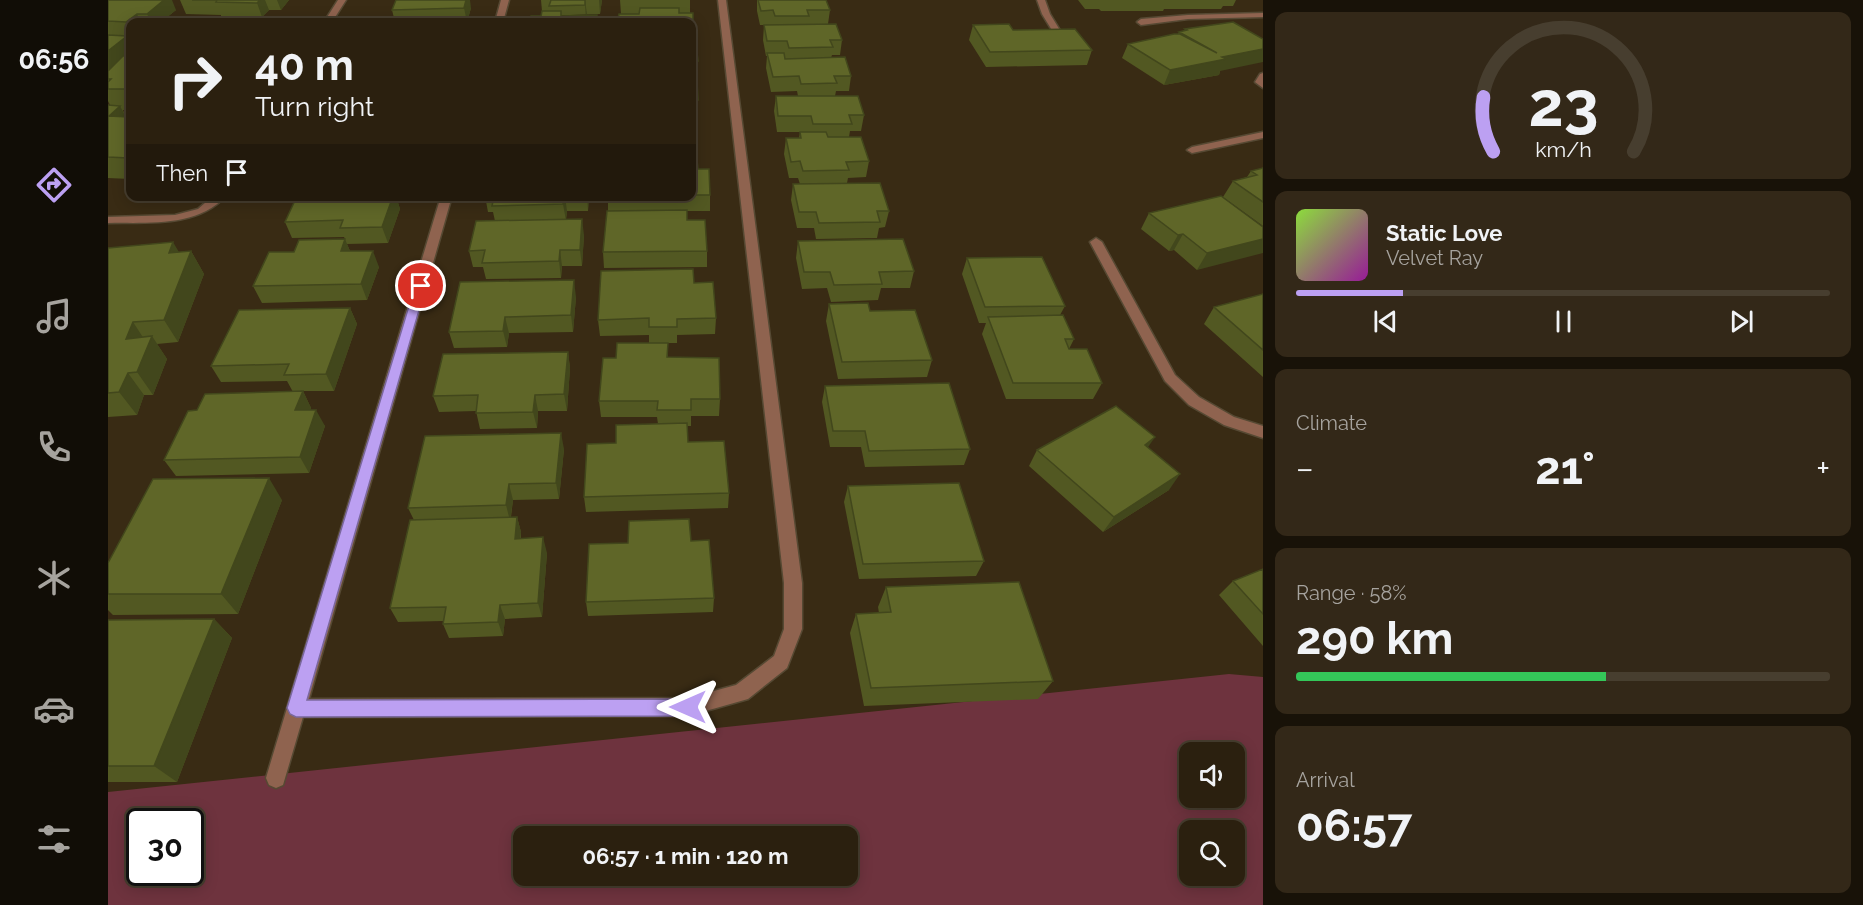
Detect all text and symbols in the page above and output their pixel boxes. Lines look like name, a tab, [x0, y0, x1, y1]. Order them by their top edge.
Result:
text: 40 m	[255, 41, 354, 90]
icon: right	[156, 42, 234, 120]
text: 06:56	[19, 44, 89, 75]
text: 23	[1528, 67, 1598, 141]
text: Turn right	[255, 91, 374, 122]
text: km/h	[1535, 138, 1591, 163]
icon: arrive	[220, 156, 253, 189]
text: Then	[156, 160, 208, 186]
icon: directions	[33, 164, 75, 206]
text: Static Love	[1386, 220, 1503, 246]
text: Velvet Ray	[1386, 246, 1483, 270]
pin	[395, 260, 446, 311]
icon: arrive	[404, 269, 437, 302]
icon: music	[33, 295, 75, 337]
icon: previous	[1369, 305, 1402, 338]
icon: pause	[1547, 305, 1580, 338]
icon: next	[1725, 305, 1758, 338]
text: Climate	[1296, 411, 1367, 435]
icon: phone	[33, 426, 75, 468]
text: 21°	[1535, 442, 1595, 495]
text: −	[1296, 449, 1314, 488]
text: +	[1816, 449, 1830, 488]
icon: climate	[33, 557, 75, 599]
text: Range · 58%	[1296, 581, 1407, 605]
text: 290 km	[1296, 612, 1453, 665]
position arrow	[656, 675, 720, 739]
icon: car	[33, 688, 75, 730]
map controls	[1179, 742, 1245, 886]
button: sound	[1179, 742, 1245, 808]
text: Arrival	[1296, 768, 1355, 792]
text: 06:57	[1296, 799, 1412, 852]
speed limit sign: 30	[126, 808, 204, 886]
icon: filters	[33, 818, 75, 860]
button: search	[1179, 820, 1245, 886]
text: 06:57 · 1 min · 120 m	[583, 843, 788, 869]

